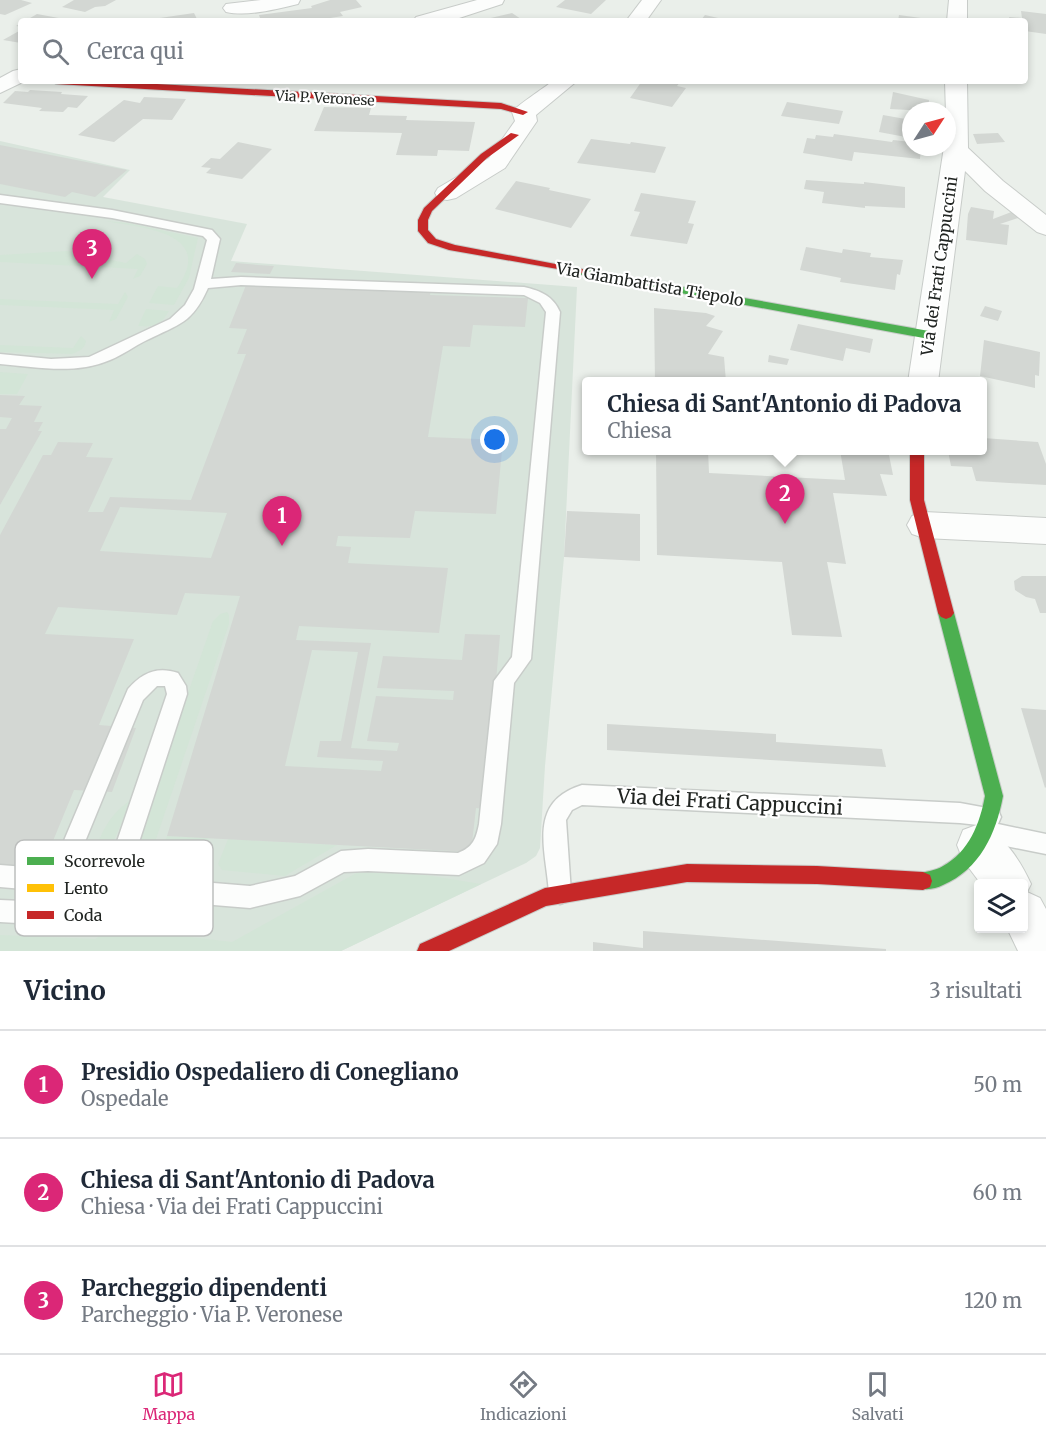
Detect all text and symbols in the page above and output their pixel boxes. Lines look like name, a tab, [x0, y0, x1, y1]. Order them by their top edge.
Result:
search box	[18, 18, 1028, 84]
icon: search	[39, 35, 72, 68]
text: Cerca qui	[87, 37, 184, 65]
street label: Via P. Veronese	[274, 86, 375, 110]
north arrow	[902, 102, 956, 156]
street label: Via dei Frati Cappuccini	[916, 175, 961, 358]
pin: 3	[72, 230, 112, 279]
street label: Via Giambattista Tiepolo	[554, 257, 745, 310]
popup	[582, 377, 987, 455]
text: Chiesa di Sant'Antonio di Padova	[608, 390, 961, 418]
text: Chiesa	[608, 418, 672, 443]
your location	[480, 425, 509, 454]
pin: 2	[766, 474, 804, 524]
pin: 1	[262, 496, 302, 546]
street label: Via dei Frati Cappuccini	[615, 783, 844, 820]
legend	[15, 840, 213, 936]
text: Scorrevole	[64, 851, 145, 871]
text: Lento	[64, 878, 108, 898]
map controls	[974, 879, 1028, 933]
button: layers	[974, 879, 1028, 933]
text: Coda	[64, 905, 103, 925]
text: Vicino	[24, 974, 106, 1007]
text: 3 risultati	[929, 978, 1022, 1003]
text: Presidio Ospedaliero di Conegliano	[81, 1058, 459, 1086]
text: 1	[39, 1072, 48, 1097]
text: 50 m	[973, 1072, 1022, 1097]
text: Ospedale	[81, 1086, 169, 1111]
text: Chiesa di Sant'Antonio di Padova	[81, 1166, 435, 1194]
text: 2	[38, 1180, 49, 1205]
text: 60 m	[972, 1180, 1022, 1205]
text: Chiesa · Via dei Frati Cappuccini	[81, 1194, 383, 1219]
text: Parcheggio dipendenti	[81, 1274, 327, 1302]
text: 3	[38, 1288, 49, 1313]
text: 120 m	[964, 1288, 1022, 1313]
text: Parcheggio · Via P. Veronese	[81, 1302, 343, 1327]
tab: Mappa	[142, 1368, 195, 1424]
tab: Indicazioni	[480, 1368, 567, 1424]
tab: Salvati	[851, 1368, 904, 1424]

